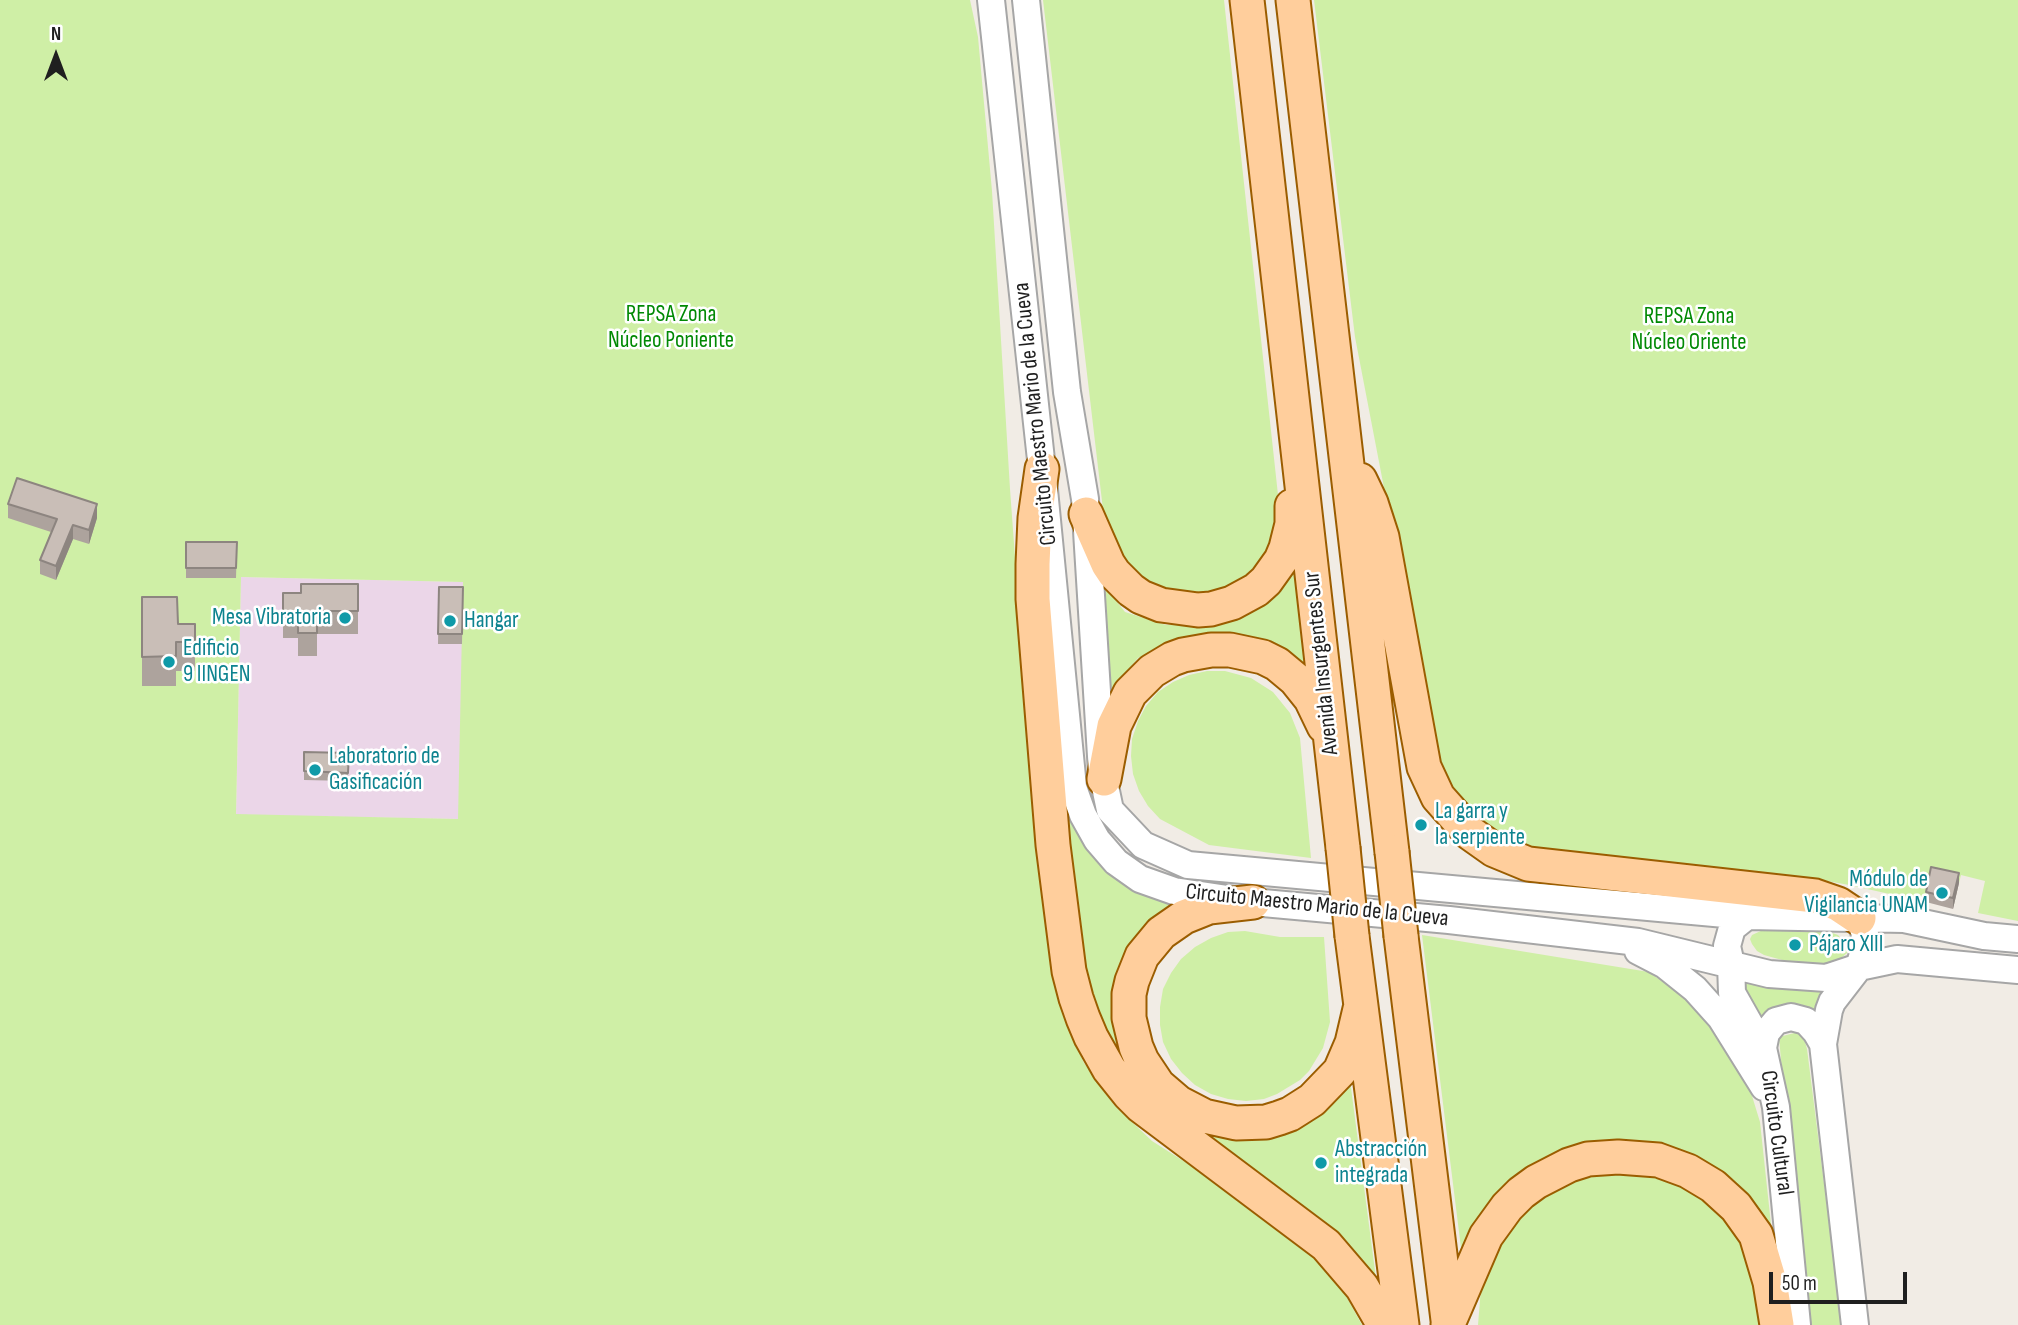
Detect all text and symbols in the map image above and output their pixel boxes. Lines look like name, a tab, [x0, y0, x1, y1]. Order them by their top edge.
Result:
north arrow	[21, 21, 91, 91]
text: N	[51, 23, 61, 46]
street label: Circuito Maestro Mario de la Cueva	[1008, 281, 1064, 547]
park label: REPSA Zona Núcleo Poniente	[608, 301, 734, 355]
park label: REPSA Zona Núcleo Oriente	[1632, 303, 1746, 357]
street label: Avenida Insurgentes Sur	[1299, 570, 1345, 756]
place label: Mesa Vibratoria	[212, 604, 331, 632]
place label: Hangar	[464, 607, 519, 635]
marker: Mesa Vibratoria	[337, 610, 353, 626]
marker: Hangar	[442, 613, 458, 629]
place label: Edificio 9 IINGEN	[183, 635, 251, 689]
marker: Edificio 9 IINGEN	[161, 654, 177, 670]
place label: Laboratorio de Gasificación	[329, 743, 440, 797]
marker: Laboratorio de Gasificación	[307, 762, 323, 778]
place label: La garra y la serpiente	[1435, 798, 1525, 852]
marker: La garra y la serpiente	[1413, 817, 1429, 833]
place label: Módulo de Vigilancia UNAM	[1804, 866, 1928, 920]
street label: Circuito Maestro Mario de la Cueva	[1184, 878, 1450, 934]
marker: Módulo de Vigilancia UNAM	[1934, 885, 1950, 901]
place label: Pájaro XIII	[1809, 931, 1883, 959]
marker: Pájaro XIII	[1787, 937, 1803, 953]
street label: Circuito Cultural	[1754, 1069, 1798, 1197]
place label: Abstracción integrada	[1335, 1136, 1427, 1190]
marker: Abstracción integrada	[1313, 1155, 1329, 1171]
scale bar	[1773, 1258, 1911, 1302]
text: 50 m	[1782, 1271, 1817, 1296]

